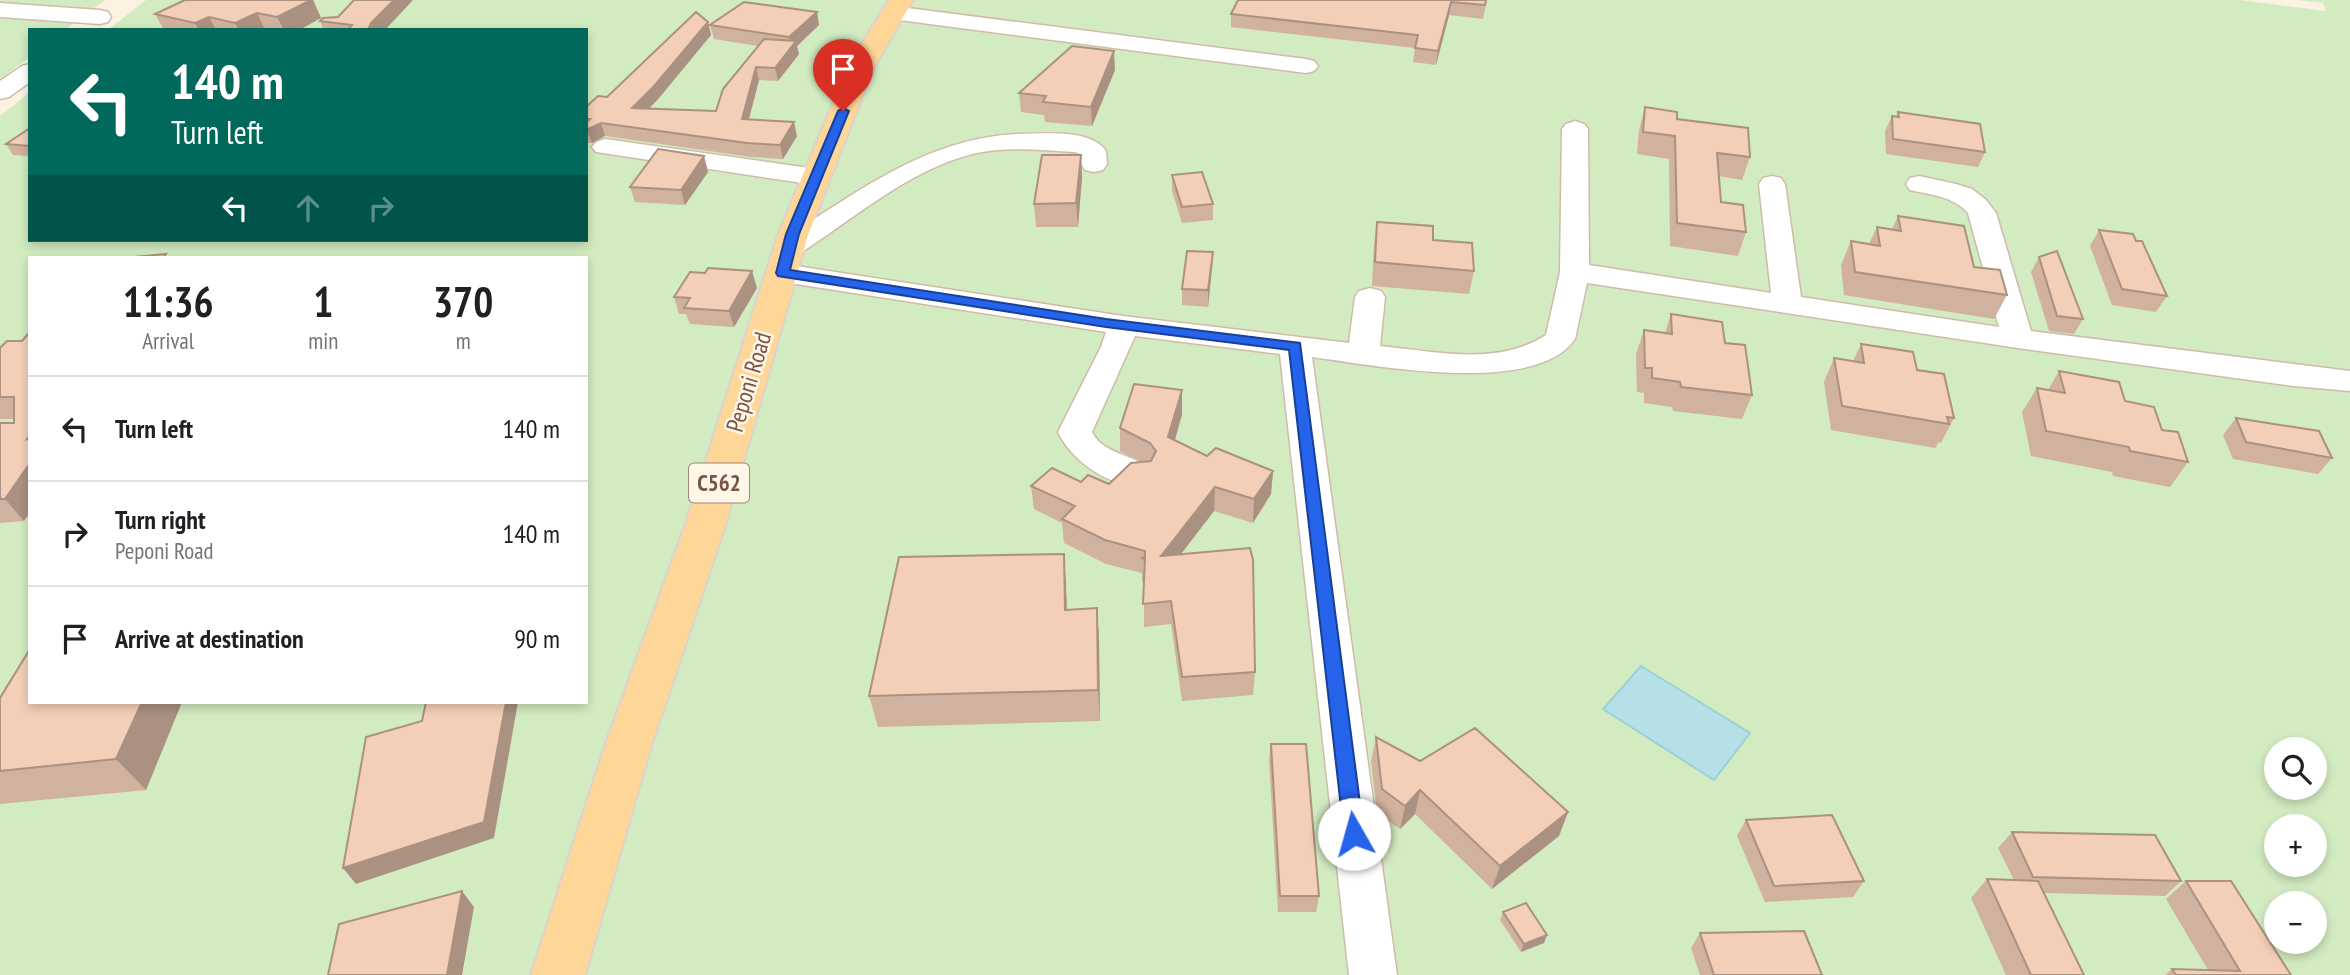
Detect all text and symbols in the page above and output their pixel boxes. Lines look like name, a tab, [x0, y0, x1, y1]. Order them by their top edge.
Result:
pin	[813, 39, 873, 111]
text: 140 m	[171, 49, 284, 113]
icon: arrive	[824, 50, 862, 88]
icon: left	[56, 56, 147, 147]
text: Turn left	[171, 111, 263, 153]
icon: left	[216, 189, 254, 227]
icon: ahead	[289, 189, 327, 227]
icon: right	[362, 189, 400, 227]
text: 11:36	[123, 274, 214, 329]
text: 1	[313, 274, 333, 329]
text: 370	[433, 274, 493, 329]
text: Arrival	[142, 326, 194, 355]
text: min	[308, 326, 338, 355]
text: m	[456, 326, 471, 355]
street label: Peponi Road	[719, 328, 778, 435]
icon: left	[56, 410, 94, 448]
text: Turn left	[115, 412, 193, 445]
text: 140 m	[502, 412, 560, 445]
road number: C562	[689, 463, 749, 503]
text: Turn right	[115, 503, 206, 536]
icon: right	[56, 515, 94, 553]
text: 140 m	[502, 517, 560, 550]
text: Peponi Road	[115, 536, 213, 565]
icon: arrive	[56, 620, 94, 658]
text: Arrive at destination	[115, 622, 304, 655]
text: 90 m	[514, 622, 560, 655]
map controls	[2264, 737, 2327, 954]
button: search	[2264, 737, 2327, 800]
position arrow	[1317, 797, 1391, 871]
button: +	[2264, 814, 2327, 877]
button: −	[2264, 891, 2327, 954]

